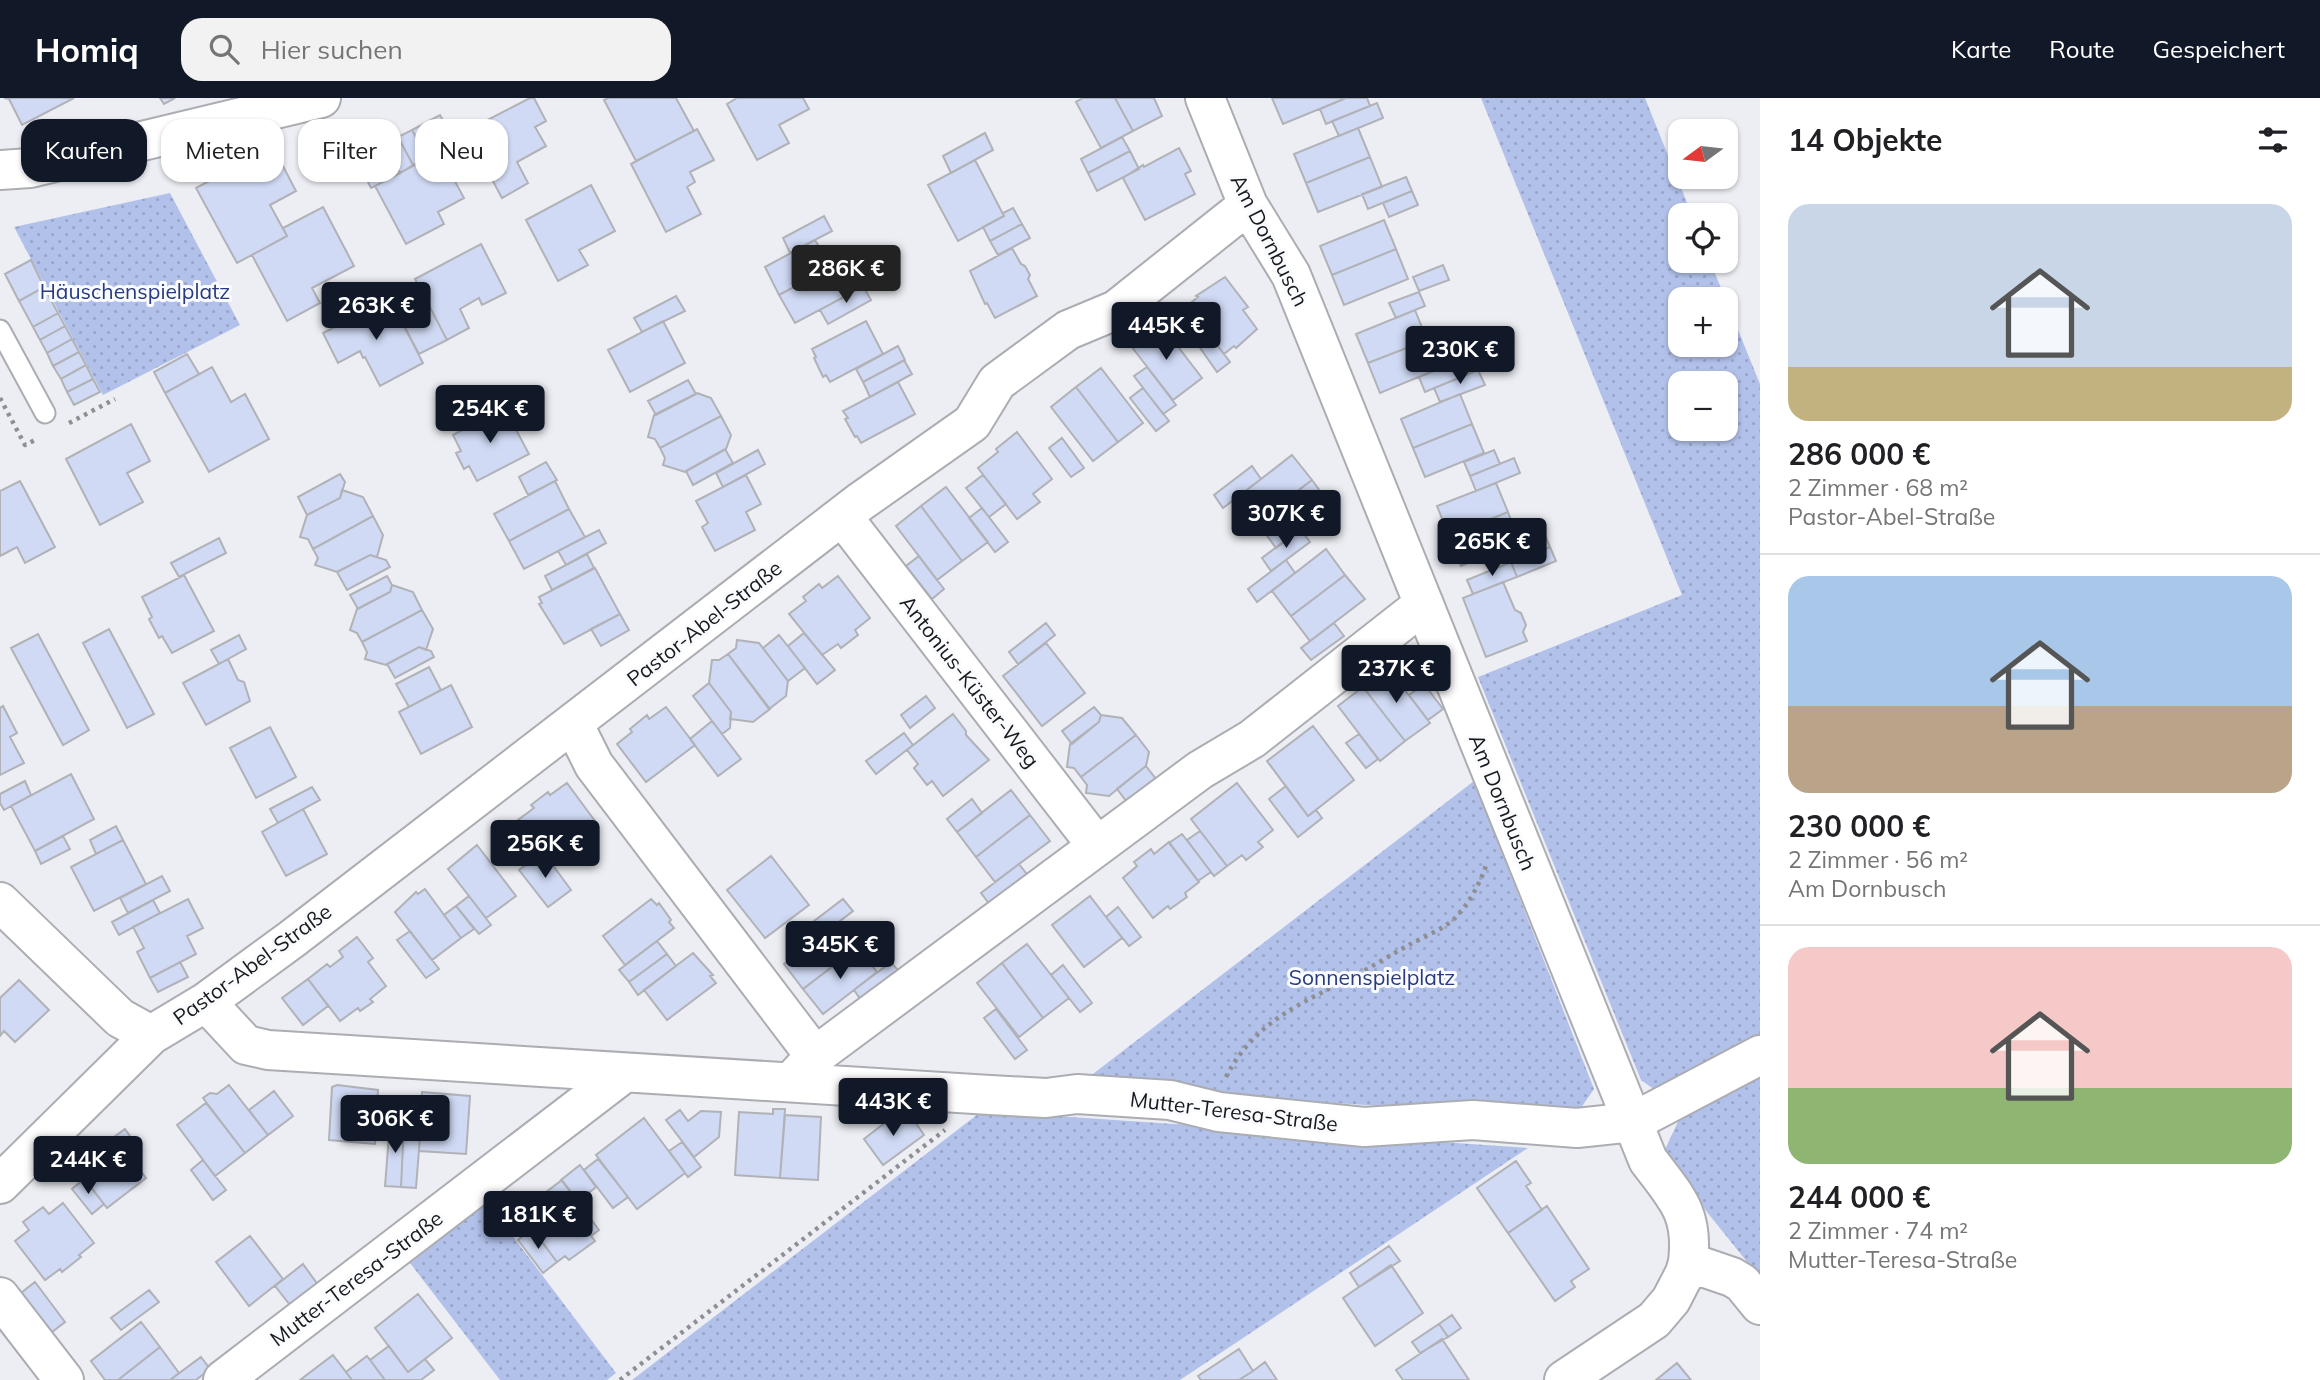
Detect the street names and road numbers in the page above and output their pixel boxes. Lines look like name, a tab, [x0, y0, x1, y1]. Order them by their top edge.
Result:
street label: Am Dornbusch	[1226, 170, 1314, 310]
street label: Pastor-Abel-Straße	[621, 554, 787, 692]
street label: Antonius-Küster-Weg	[895, 590, 1045, 772]
street label: Am Dornbusch	[1464, 730, 1542, 874]
street label: Pastor-Abel-Straße	[168, 898, 336, 1030]
street label: Mutter-Teresa-Straße	[1129, 1085, 1339, 1137]
street label: Mutter-Teresa-Straße	[265, 1205, 447, 1351]

